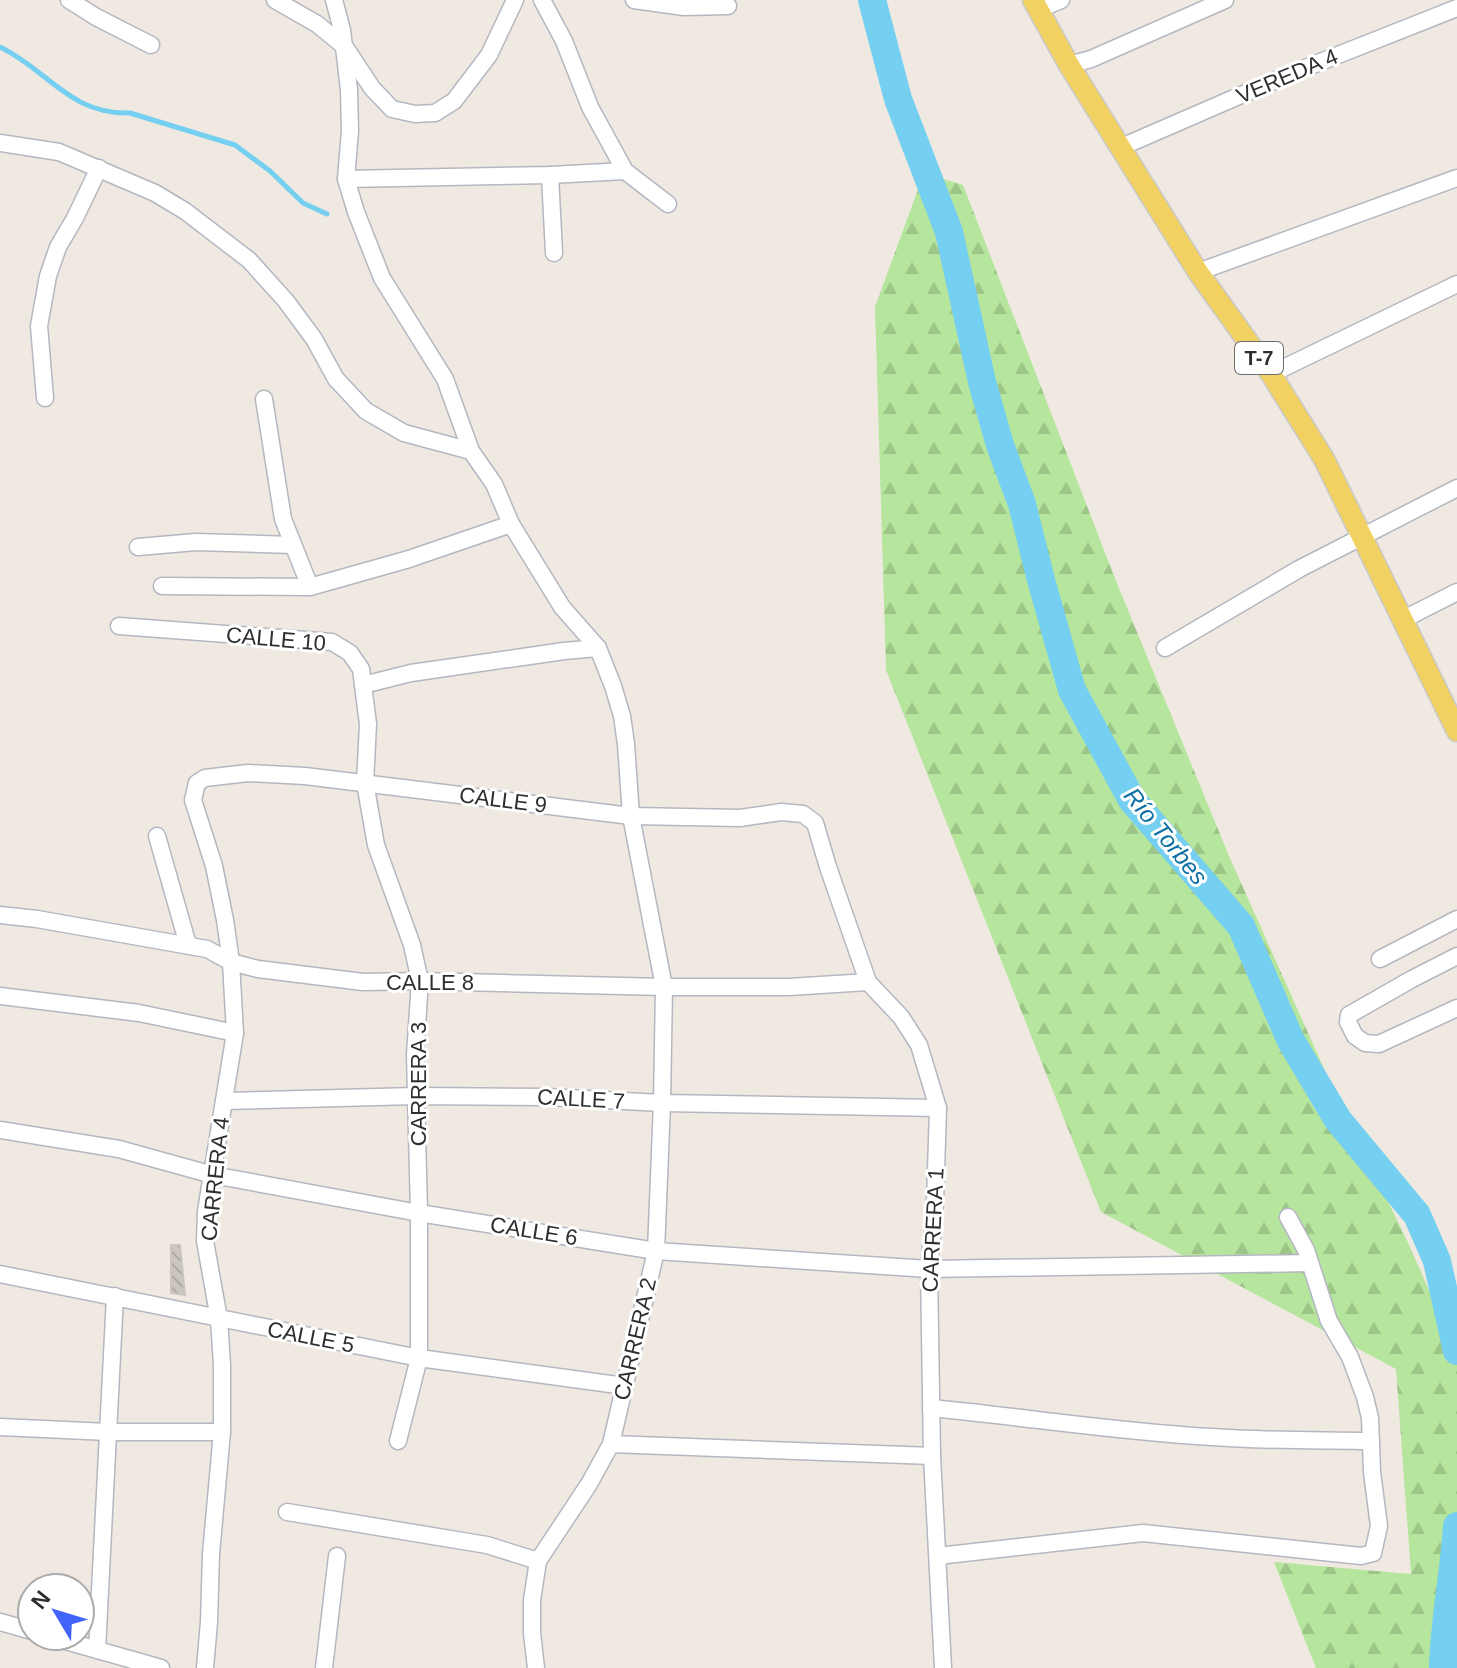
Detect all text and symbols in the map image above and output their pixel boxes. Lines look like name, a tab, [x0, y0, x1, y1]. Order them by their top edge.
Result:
street label: VEREDA 4	[1233, 43, 1341, 109]
road number: T-7	[1235, 342, 1283, 374]
street label: CALLE 10	[225, 622, 327, 656]
street label: CALLE 9	[458, 782, 548, 818]
water label: Río Torbes	[1119, 782, 1213, 890]
street label: CALLE 8	[386, 970, 474, 995]
street label: CARRERA 3	[406, 1022, 431, 1146]
street label: CALLE 7	[536, 1084, 626, 1114]
street label: CARRERA 4	[196, 1116, 234, 1242]
street label: CARRERA 1	[917, 1167, 949, 1293]
street label: CALLE 6	[489, 1212, 579, 1250]
street label: CARRERA 2	[609, 1275, 661, 1403]
street label: CALLE 5	[265, 1316, 357, 1358]
north arrow	[16, 1572, 96, 1652]
text: N	[26, 1586, 55, 1614]

